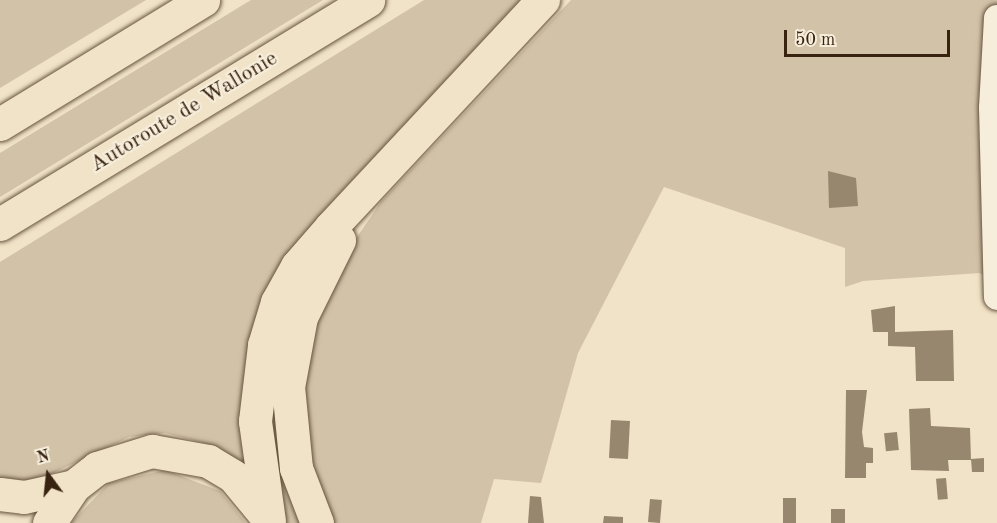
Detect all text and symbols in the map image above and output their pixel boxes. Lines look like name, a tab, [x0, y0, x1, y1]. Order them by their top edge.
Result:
scale bar	[787, 18, 954, 56]
text: 50 m	[795, 31, 835, 49]
street label: Autoroute de Wallonie	[86, 46, 282, 178]
north arrow	[18, 445, 78, 505]
text: N	[35, 448, 51, 467]

